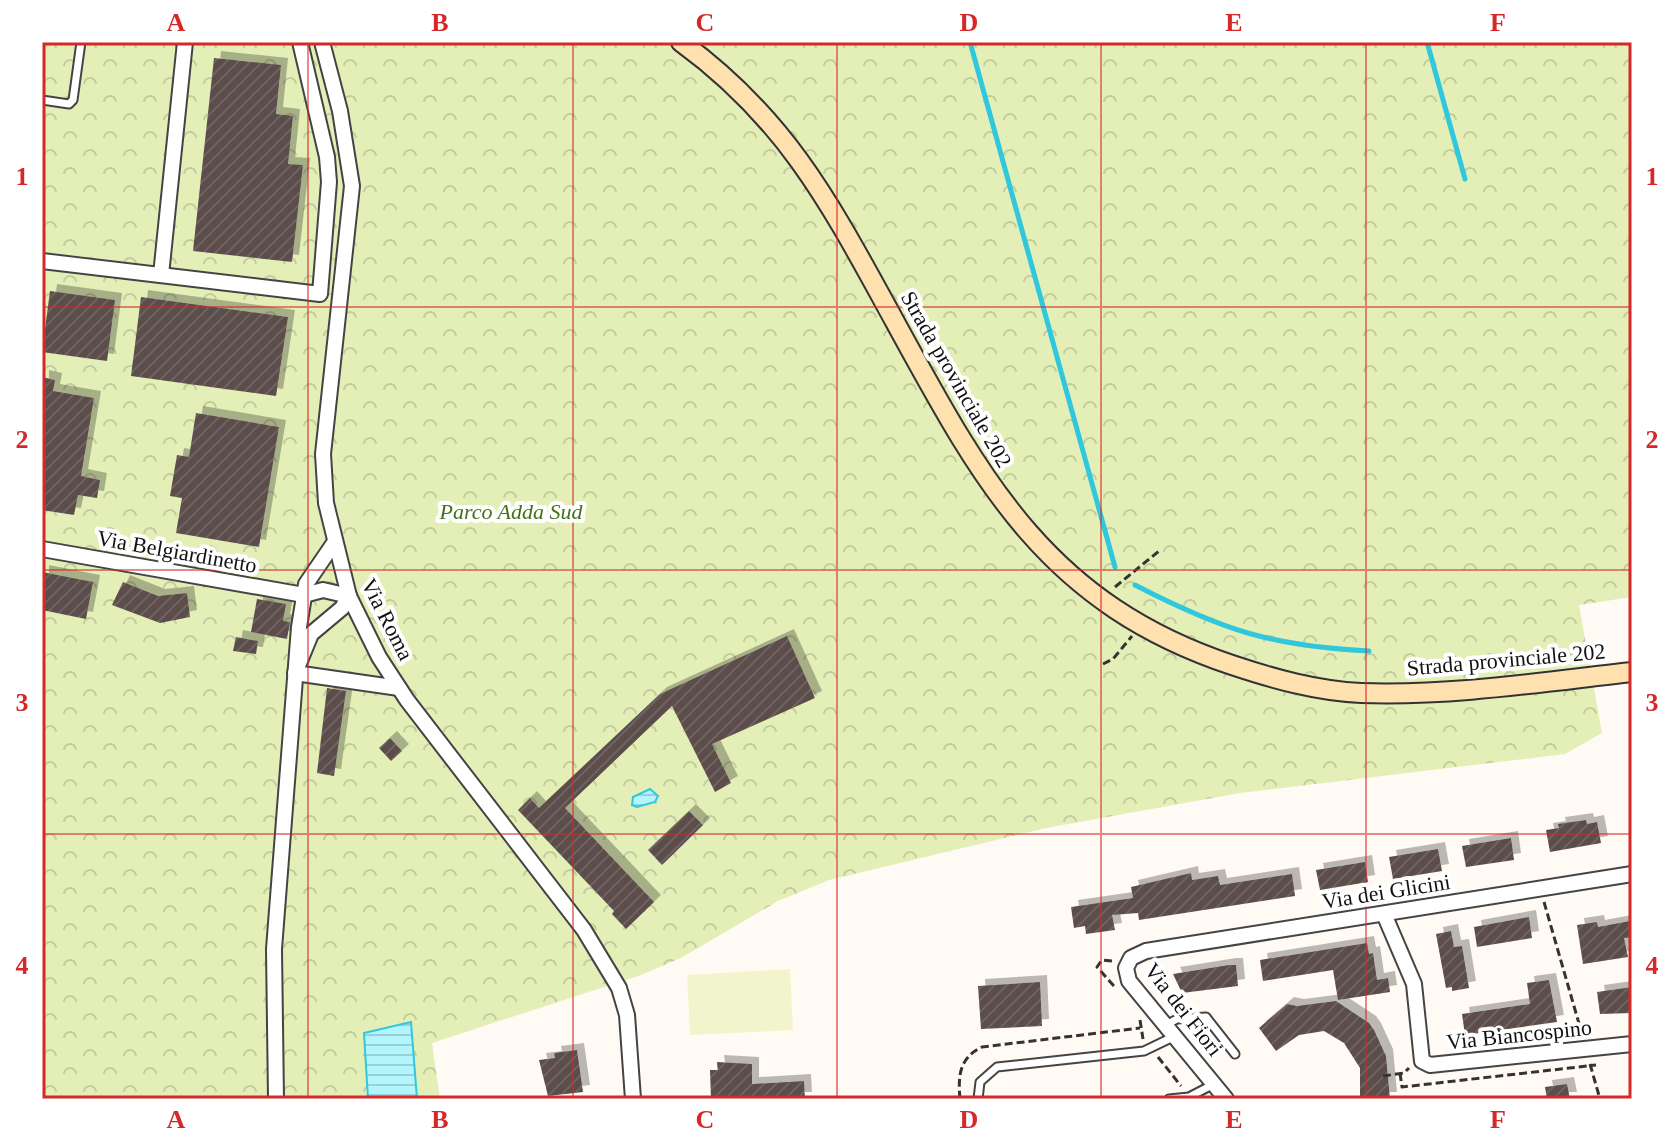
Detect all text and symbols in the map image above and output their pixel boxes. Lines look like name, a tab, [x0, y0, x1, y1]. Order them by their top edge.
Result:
text: A	[167, 8, 186, 37]
text: B	[431, 8, 449, 37]
text: C	[696, 8, 714, 37]
text: D	[960, 8, 978, 37]
text: E	[1225, 8, 1243, 37]
text: F	[1490, 8, 1506, 37]
text: 1	[16, 162, 29, 191]
text: 1	[1646, 162, 1659, 191]
street label: Strada provinciale 202	[896, 287, 1017, 472]
text: 2	[16, 425, 29, 454]
text: 2	[1646, 425, 1659, 454]
park label: Parco Adda Sud	[439, 499, 583, 524]
street label: Via Belgiardinetto	[95, 525, 259, 578]
street label: Via Roma	[356, 574, 419, 665]
street label: Strada provinciale 202	[1406, 638, 1606, 681]
text: 3	[16, 688, 29, 717]
text: 3	[1646, 688, 1659, 717]
street label: Via dei Glicini	[1320, 869, 1452, 914]
text: 4	[16, 951, 29, 980]
text: 4	[1646, 951, 1659, 980]
street label: Via dei Fiori	[1140, 958, 1228, 1061]
street label: Via Biancospino	[1445, 1014, 1593, 1055]
text: A	[167, 1105, 186, 1134]
text: B	[431, 1105, 449, 1134]
text: C	[696, 1105, 714, 1134]
text: D	[960, 1105, 978, 1134]
text: E	[1225, 1105, 1243, 1134]
text: F	[1490, 1105, 1506, 1134]

